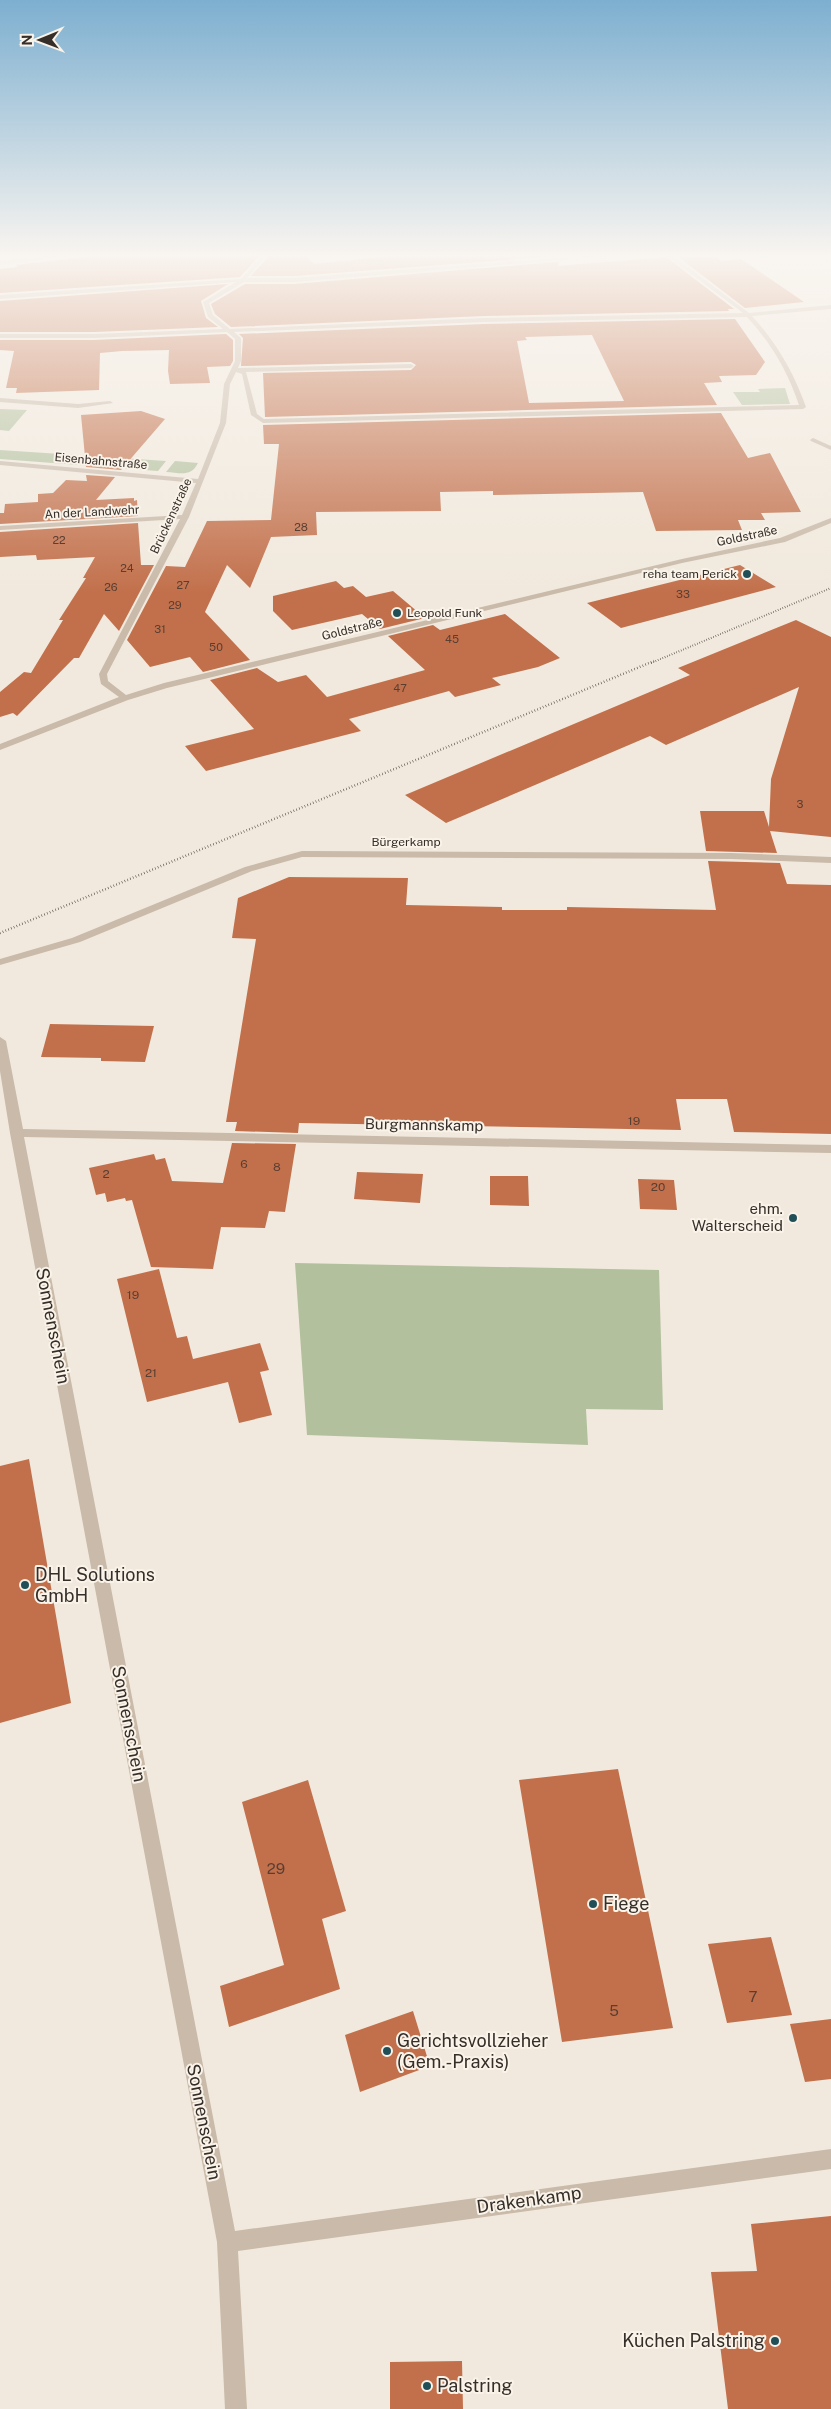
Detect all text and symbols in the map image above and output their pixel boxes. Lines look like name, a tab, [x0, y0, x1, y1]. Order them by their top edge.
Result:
north arrow	[15, 15, 65, 65]
text: N	[19, 35, 35, 46]
street label: Eisenbahnstraße	[54, 450, 148, 472]
street label: Brückenstraße	[147, 476, 195, 556]
street label: An der Landwehr	[44, 503, 140, 521]
house number: 28	[294, 521, 308, 533]
street label: Goldstraße	[715, 523, 779, 549]
house number: 22	[52, 534, 66, 546]
house number: 24	[120, 562, 134, 574]
place label: reha team Perick	[643, 567, 737, 581]
marker: reha team Perick	[741, 568, 753, 580]
house number: 27	[176, 579, 190, 591]
house number: 26	[104, 581, 118, 593]
house number: 33	[676, 588, 690, 600]
house number: 29	[168, 599, 182, 611]
place label: Leopold Funk	[407, 606, 483, 620]
marker: Leopold Funk	[391, 607, 403, 619]
street label: Goldstraße	[320, 615, 384, 643]
house number: 31	[154, 623, 166, 635]
house number: 45	[445, 633, 459, 645]
house number: 50	[209, 641, 223, 653]
house number: 47	[393, 682, 407, 694]
house number: 3	[797, 798, 804, 810]
street label: Bürgerkamp	[371, 835, 441, 849]
house number: 19	[628, 1114, 640, 1128]
street label: Burgmannskamp	[365, 1115, 483, 1134]
house number: 6	[240, 1157, 248, 1171]
house number: 8	[273, 1160, 281, 1174]
house number: 2	[102, 1167, 110, 1181]
house number: 20	[651, 1180, 665, 1194]
place label: ehm. Walterscheid	[692, 1200, 783, 1234]
marker: ehm. Walterscheid	[787, 1212, 799, 1224]
street label: Sonnenschein	[32, 1266, 75, 1386]
house number: 19	[127, 1288, 139, 1302]
house number: 21	[145, 1366, 157, 1380]
place label: DHL Solutions GmbH	[35, 1564, 155, 1606]
marker: DHL Solutions GmbH	[19, 1579, 31, 1591]
street label: Sonnenschein	[108, 1664, 151, 1784]
house number: 29	[267, 1860, 285, 1877]
place label: Fiege	[603, 1893, 649, 1914]
marker: Fiege	[587, 1898, 599, 1910]
house number: 7	[748, 1988, 758, 2005]
house number: 5	[609, 2002, 619, 2019]
place label: Gerichtsvollzieher (Gem.-Praxis)	[397, 2030, 548, 2072]
marker: Gerichtsvollzieher (Gem.-Praxis)	[381, 2045, 393, 2057]
street label: Sonnenschein	[183, 2062, 226, 2182]
street label: Drakenkamp	[475, 2182, 583, 2217]
place label: Küchen Palstring	[622, 2330, 765, 2351]
marker: Küchen Palstring	[769, 2335, 781, 2347]
place label: Palstring	[437, 2375, 513, 2396]
marker: Palstring	[421, 2380, 433, 2392]

